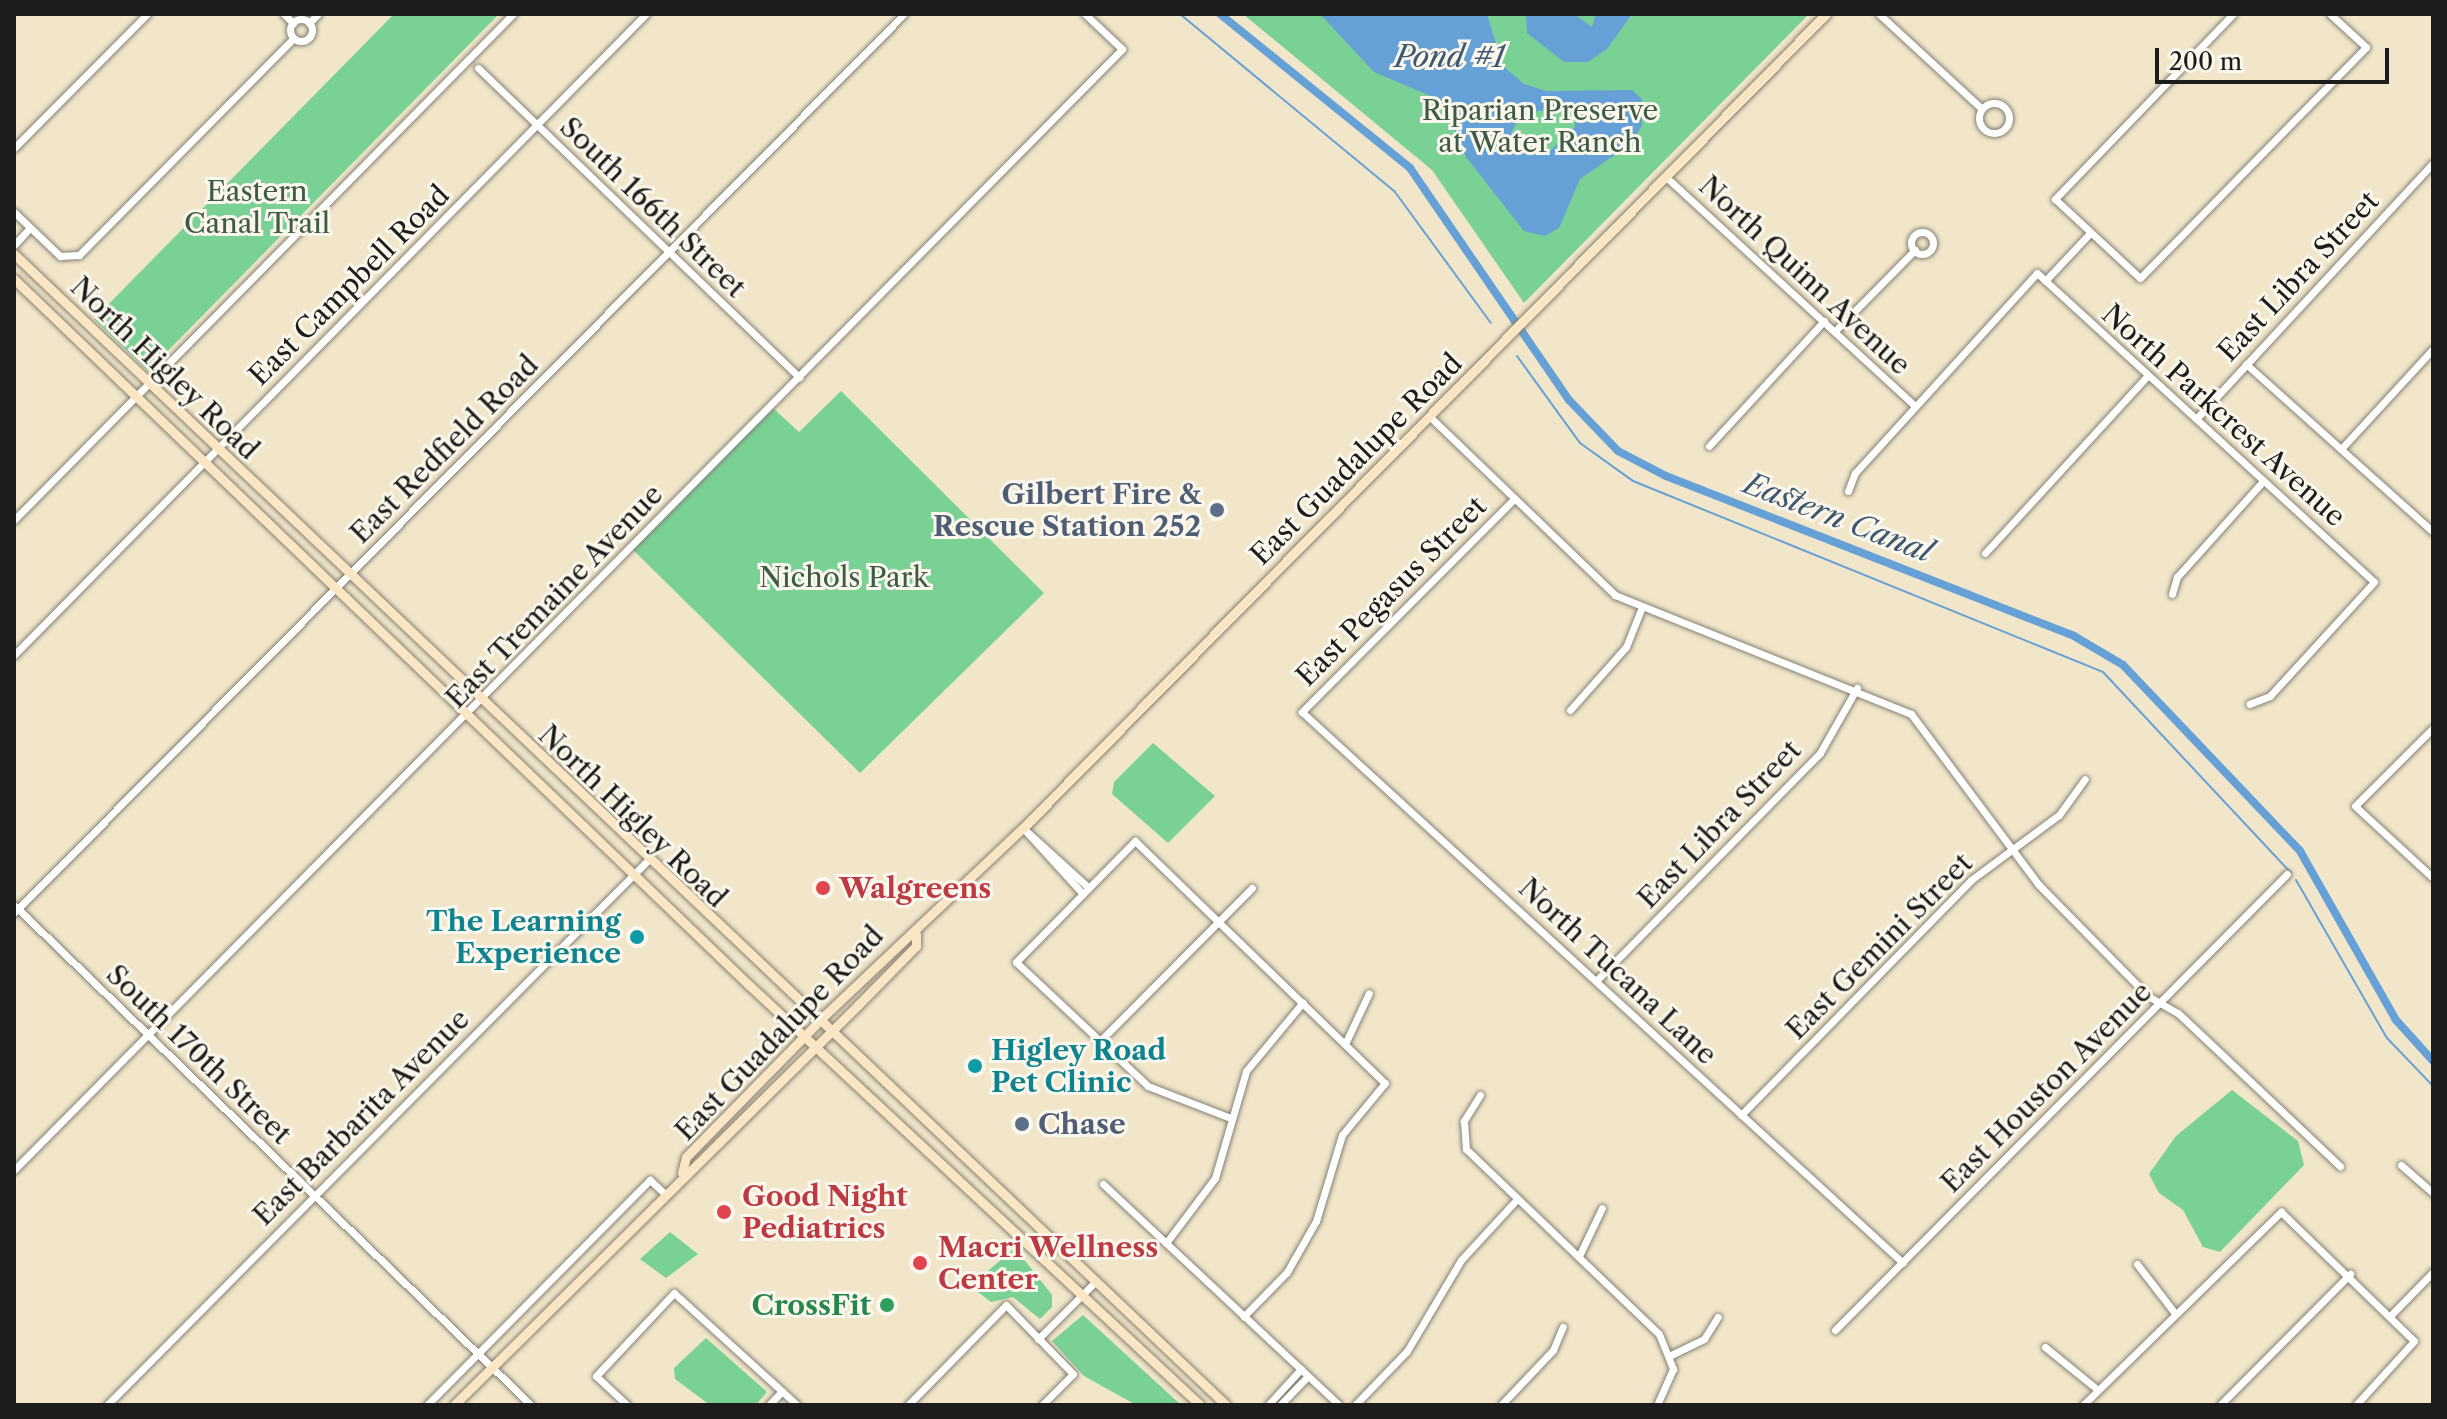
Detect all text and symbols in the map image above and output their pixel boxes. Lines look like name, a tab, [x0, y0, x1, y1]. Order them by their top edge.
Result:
scale bar	[2159, 32, 2393, 82]
water label: Pond #1	[1394, 39, 1506, 75]
text: 200 m	[2169, 47, 2242, 76]
park label: Riparian Preserve at Water Ranch	[1422, 93, 1658, 159]
street label: South 166th Street	[553, 110, 753, 304]
street label: North Quinn Avenue	[1692, 168, 1918, 382]
park label: Eastern Canal Trail	[184, 174, 330, 240]
street label: East Campbell Road	[242, 178, 456, 392]
street label: East Libra Street	[2211, 184, 2385, 368]
street label: North Higley Road	[64, 269, 266, 467]
street label: North Parkcrest Avenue	[2095, 297, 2353, 533]
street label: East Guadalupe Road	[1243, 346, 1469, 572]
street label: East Redfield Road	[343, 348, 545, 550]
water label: Eastern Canal	[1739, 465, 1937, 571]
street label: East Tremaine Avenue	[438, 477, 670, 715]
place label: Gilbert Fire & Rescue Station 252	[933, 477, 1201, 543]
street label: East Pegasus Street	[1289, 489, 1493, 693]
marker: Gilbert Fire & Rescue Station 252	[1208, 501, 1226, 519]
park label: Nichols Park	[759, 560, 929, 594]
street label: North Higley Road	[532, 717, 734, 915]
street label: East Libra Street	[1630, 733, 1808, 915]
street label: East Gemini Street	[1779, 846, 1979, 1046]
street label: North Tucana Lane	[1512, 870, 1724, 1072]
place label: Walgreens	[839, 871, 991, 905]
marker: Walgreens	[814, 879, 832, 897]
place label: The Learning Experience	[426, 904, 621, 970]
street label: East Guadalupe Road	[668, 919, 890, 1147]
marker: The Learning Experience	[628, 928, 646, 946]
street label: South 170th Street	[100, 957, 298, 1151]
street label: East Houston Avenue	[1933, 974, 2159, 1200]
street label: East Barbarita Avenue	[245, 1001, 477, 1233]
place label: Higley Road Pet Clinic	[991, 1033, 1167, 1099]
marker: Higley Road Pet Clinic	[966, 1057, 984, 1075]
place label: Chase	[1038, 1107, 1126, 1141]
marker: Chase	[1013, 1115, 1031, 1133]
place label: Good Night Pediatrics	[742, 1179, 908, 1245]
marker: Good Night Pediatrics	[713, 1201, 735, 1223]
place label: Macri Wellness Center	[938, 1230, 1159, 1296]
marker: Macri Wellness Center	[909, 1252, 931, 1274]
place label: CrossFit	[751, 1288, 871, 1322]
marker: CrossFit	[878, 1296, 896, 1314]

